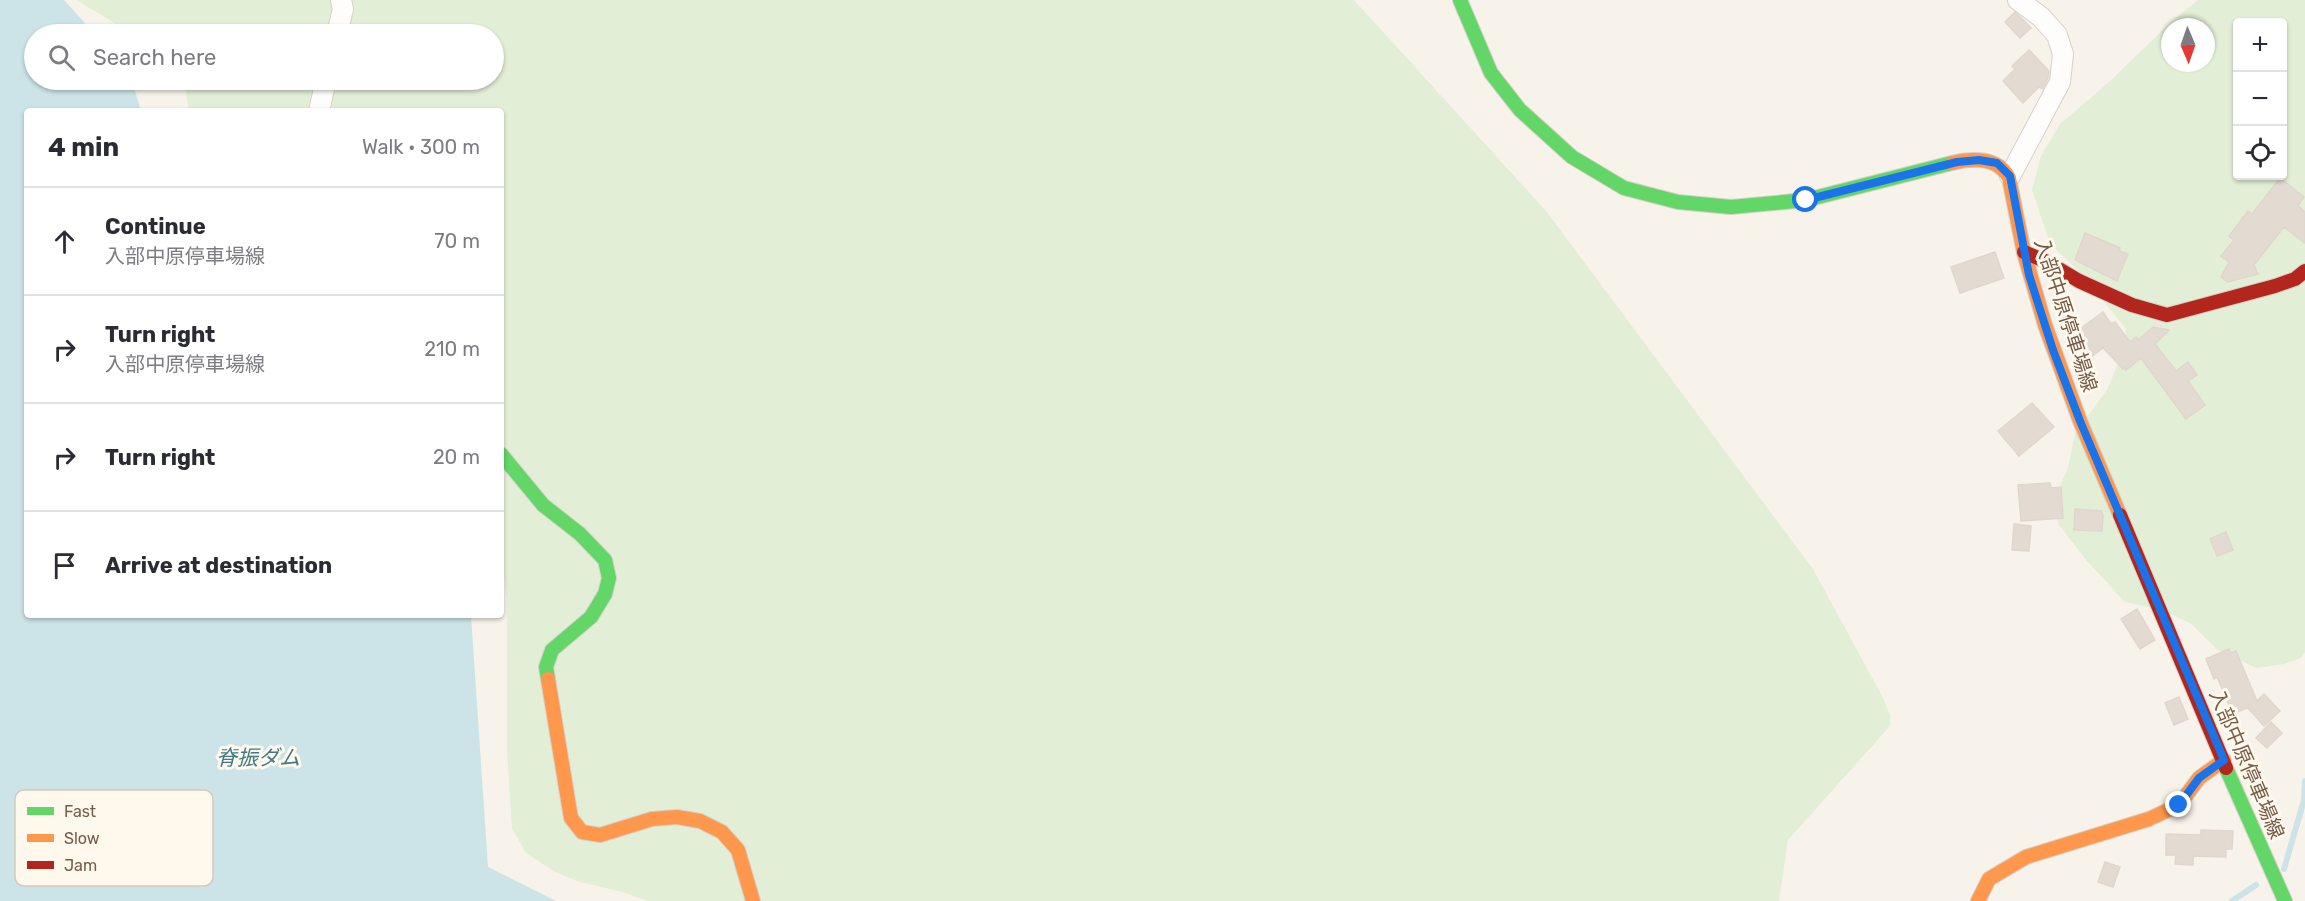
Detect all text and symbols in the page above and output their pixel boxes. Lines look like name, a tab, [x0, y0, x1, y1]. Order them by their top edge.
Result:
north arrow	[2161, 18, 2215, 72]
map controls	[2233, 18, 2287, 180]
button: +	[2233, 18, 2287, 72]
search box	[24, 24, 504, 90]
icon: search	[45, 41, 78, 74]
text: Search here	[93, 44, 216, 71]
button: −	[2233, 72, 2287, 126]
button: locate	[2233, 126, 2287, 180]
text: 4 min	[48, 132, 119, 163]
text: Walk · 300 m	[362, 135, 480, 159]
route start	[1792, 186, 1818, 212]
text: Continue	[105, 213, 206, 240]
icon: ahead	[48, 225, 81, 258]
text: 70 m	[434, 229, 480, 253]
street label: 入部中原停車場線	[2030, 235, 2102, 395]
text: 入部中原停車場線	[105, 244, 265, 268]
text: Turn right	[105, 321, 215, 348]
icon: right	[48, 333, 81, 366]
text: 210 m	[424, 337, 480, 361]
text: 入部中原停車場線	[105, 352, 265, 376]
icon: right	[48, 441, 81, 474]
text: Turn right	[105, 444, 215, 471]
text: 20 m	[433, 445, 480, 469]
icon: arrive	[48, 549, 81, 582]
text: Arrive at destination	[105, 552, 332, 579]
street label: 入部中原停車場線	[2205, 686, 2289, 842]
water label: 脊振ダム	[216, 745, 300, 770]
legend	[15, 790, 213, 886]
route end	[2165, 791, 2191, 817]
text: Fast	[64, 802, 96, 821]
text: Slow	[64, 829, 100, 848]
text: Jam	[64, 856, 97, 875]

